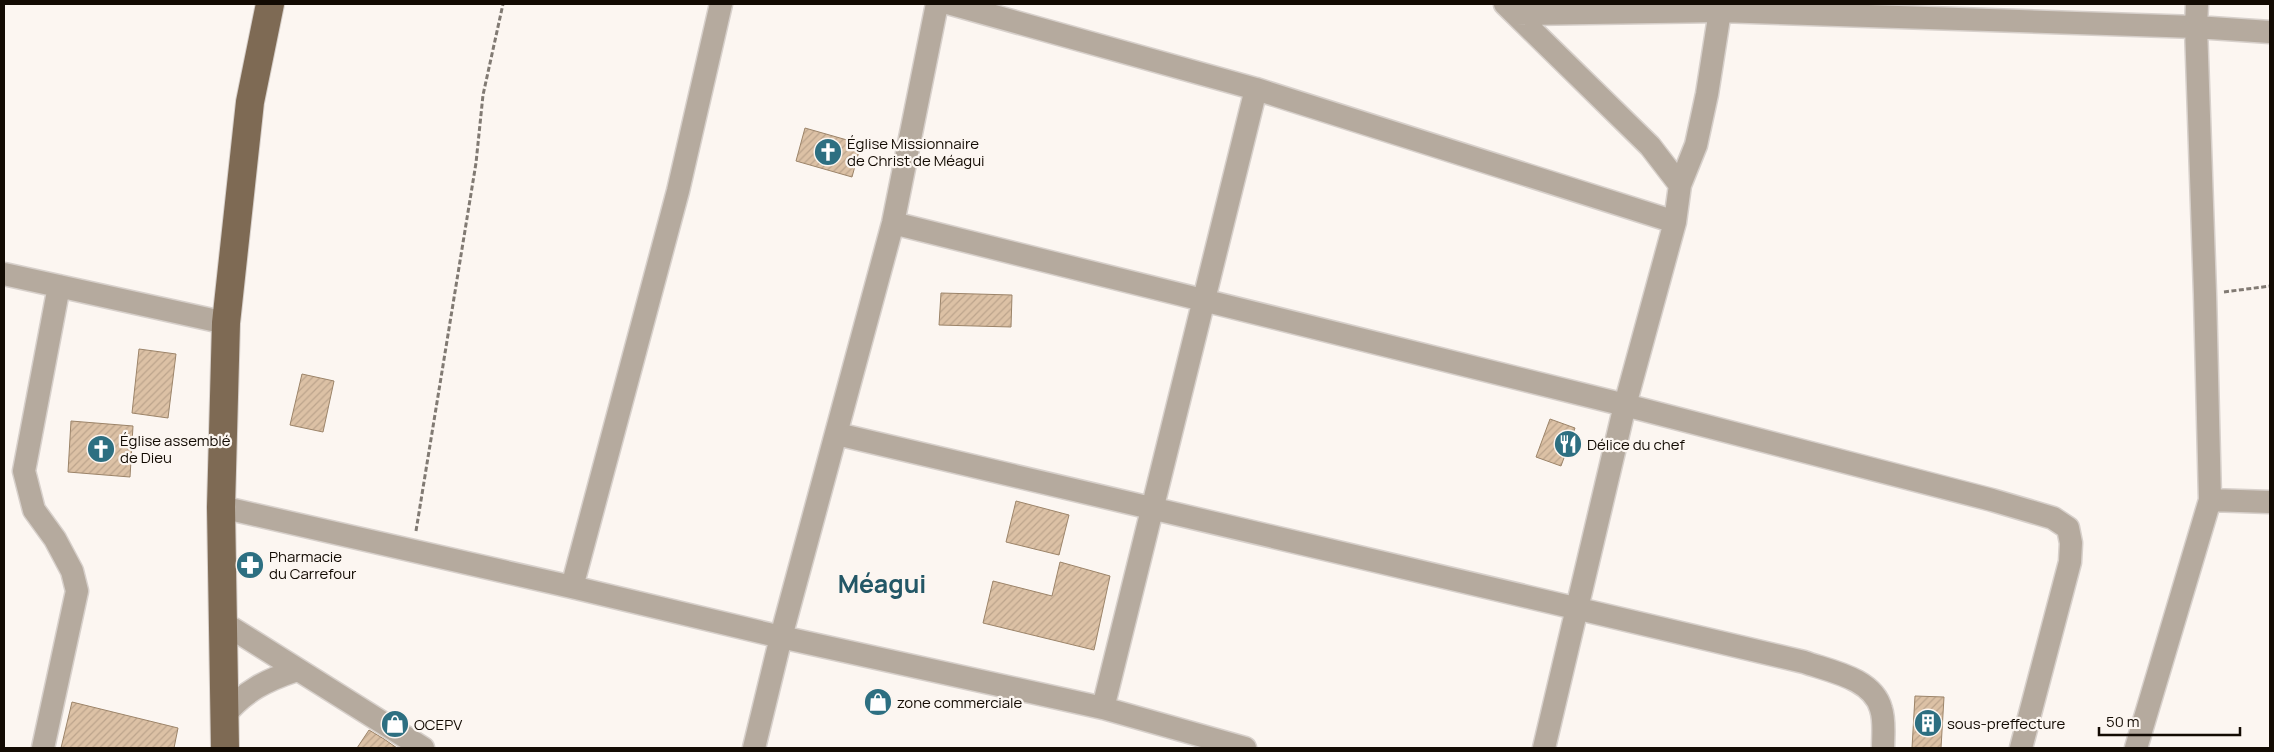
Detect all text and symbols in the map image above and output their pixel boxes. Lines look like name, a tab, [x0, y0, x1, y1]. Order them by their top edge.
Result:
place label: Église Missionnaire de Christ de Méagui	[847, 133, 985, 171]
church icon: Église Missionnaire de Christ de Méagui	[813, 137, 843, 167]
restaurant icon: Délice du chef	[1553, 429, 1583, 459]
place label: Église assemblé de Dieu	[120, 430, 231, 468]
church icon: Église assemblé de Dieu	[86, 434, 116, 464]
place label: Délice du chef	[1587, 434, 1685, 455]
place label: Pharmacie du Carrefour	[269, 546, 357, 584]
pharmacy icon: Pharmacie du Carrefour	[235, 550, 265, 580]
district label: Méagui	[838, 566, 926, 601]
shop icon: zone commerciale	[863, 687, 893, 717]
place label: zone commerciale	[897, 692, 1023, 713]
scale bar	[2099, 704, 2240, 736]
building icon: sous-preffecture	[1913, 708, 1943, 738]
shop icon: OCEPV	[380, 709, 410, 739]
text: 50 m	[2106, 711, 2140, 732]
place label: sous-preffecture	[1947, 713, 2066, 734]
place label: OCEPV	[414, 714, 462, 735]

